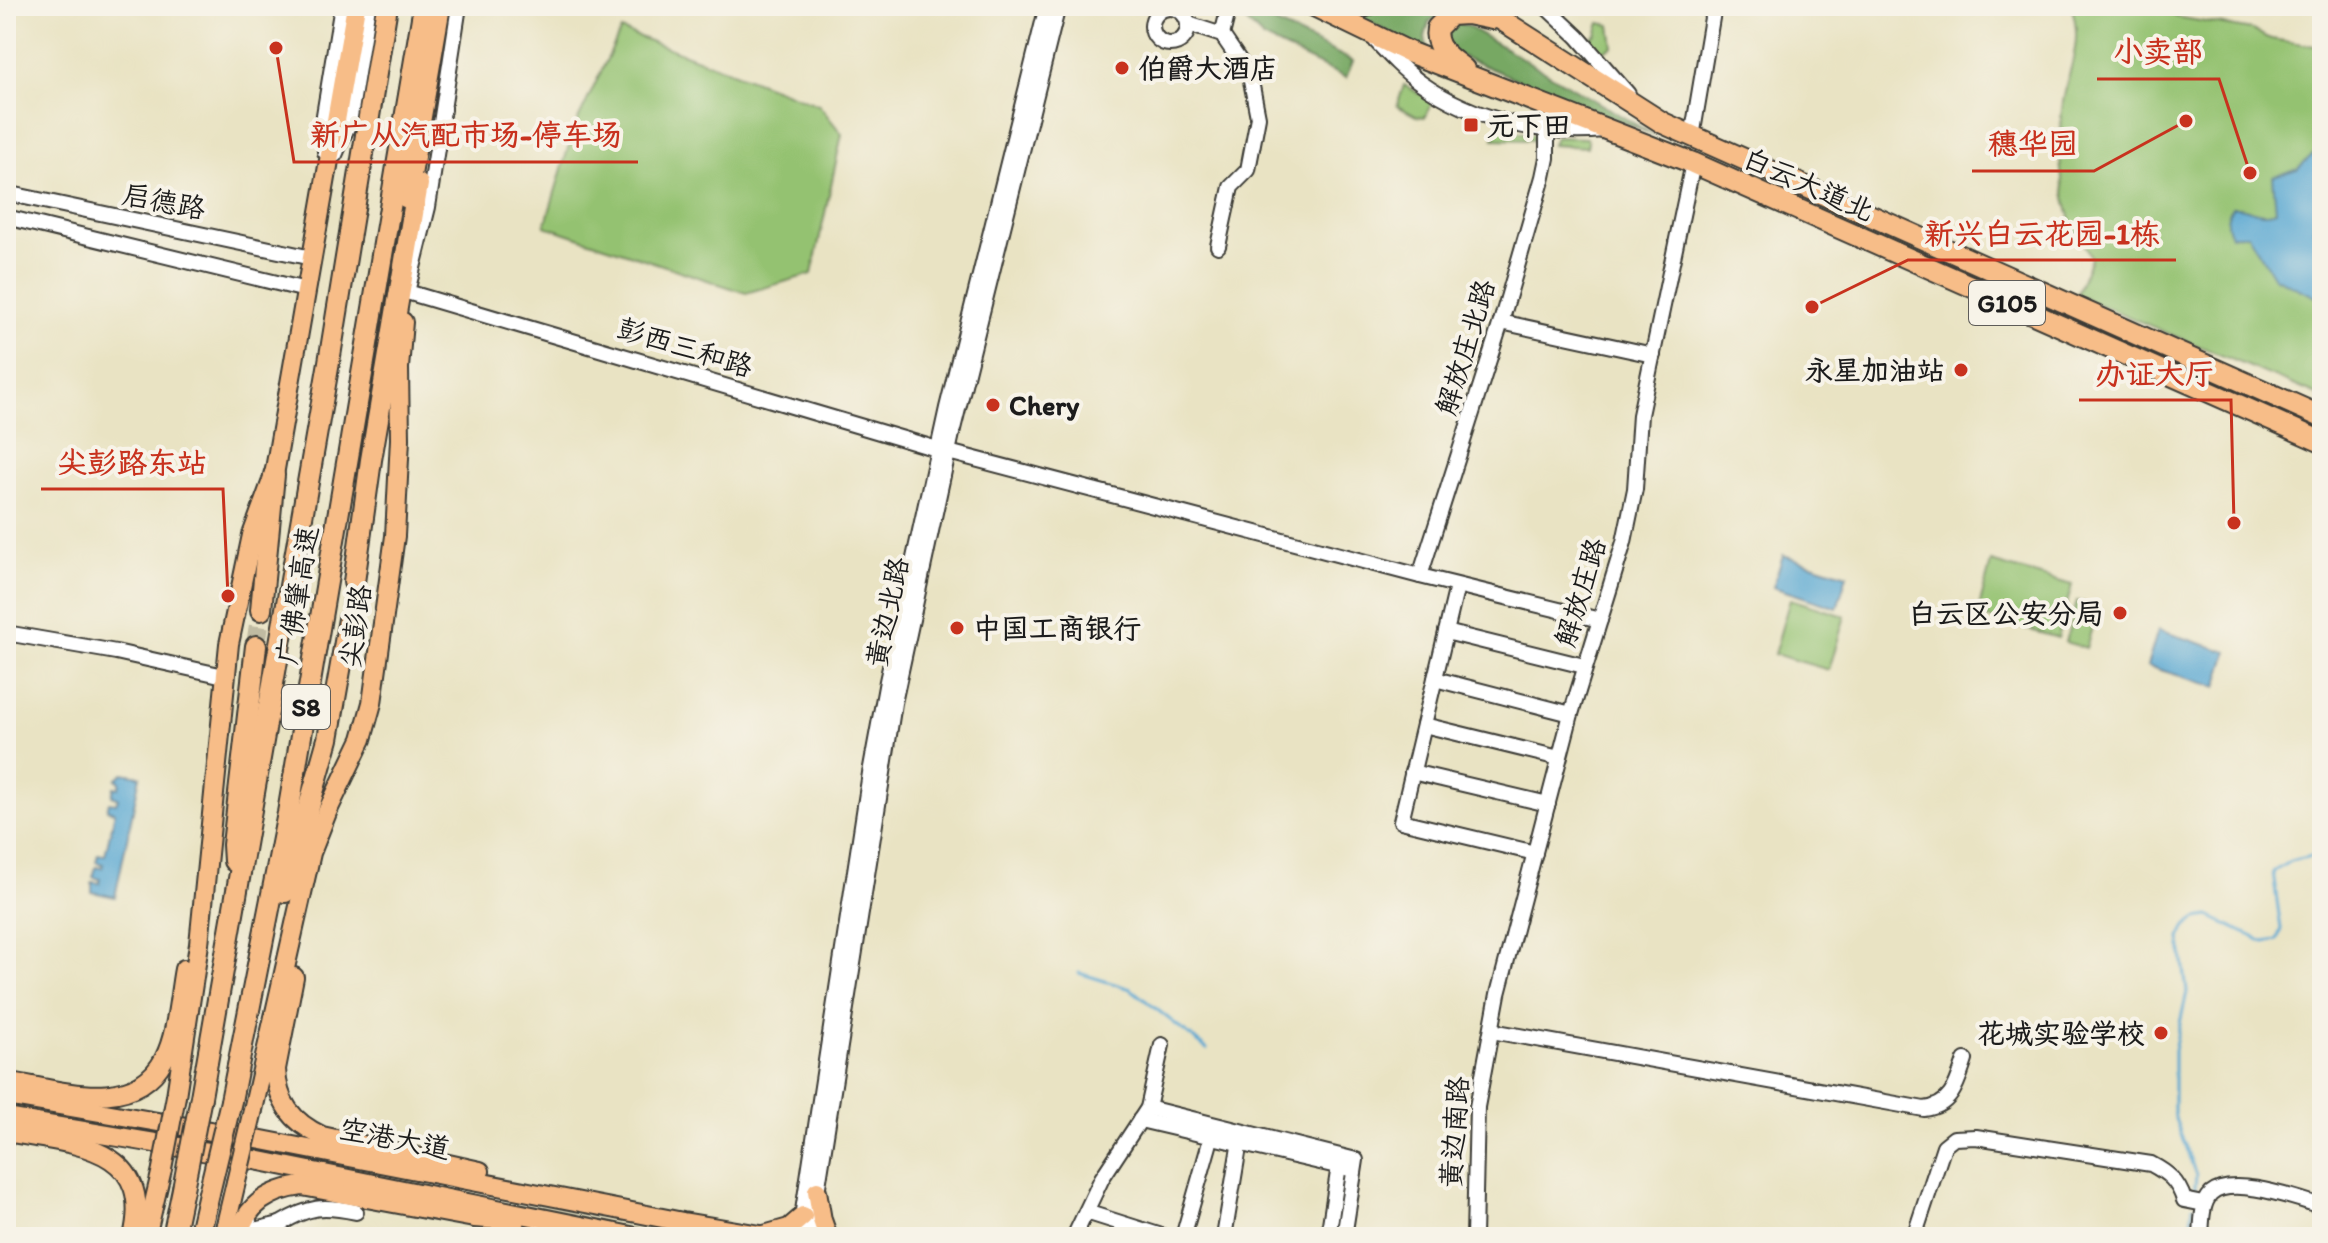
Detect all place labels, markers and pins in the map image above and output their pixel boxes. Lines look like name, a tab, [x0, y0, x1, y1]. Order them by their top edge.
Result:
callout: 小卖部	[2097, 25, 2219, 79]
place label: 伯爵大酒店	[1138, 51, 1278, 85]
marker: 伯爵大酒店	[1113, 59, 1131, 77]
callout: 新广从汽配市场-停车场	[294, 108, 638, 162]
place label: 元下田	[1487, 108, 1571, 142]
marker: 元下田	[1462, 116, 1480, 134]
callout: 穗华园	[1972, 117, 2094, 171]
callout: 新兴白云花园-1栋	[1908, 206, 2176, 260]
callout: 办证大厅	[2079, 346, 2231, 400]
place label: 永星加油站	[1805, 353, 1945, 387]
marker: 永星加油站	[1952, 361, 1970, 379]
place label: Chery	[1009, 388, 1080, 422]
marker: Chery	[984, 396, 1002, 414]
callout: 尖彭路东站	[41, 435, 223, 489]
place label: 白云区公安分局	[1908, 596, 2104, 630]
marker: 白云区公安分局	[2111, 604, 2129, 622]
place label: 中国工商银行	[973, 611, 1141, 645]
marker: 中国工商银行	[948, 619, 966, 637]
place label: 花城实验学校	[1977, 1016, 2145, 1050]
marker: 花城实验学校	[2152, 1024, 2170, 1042]

